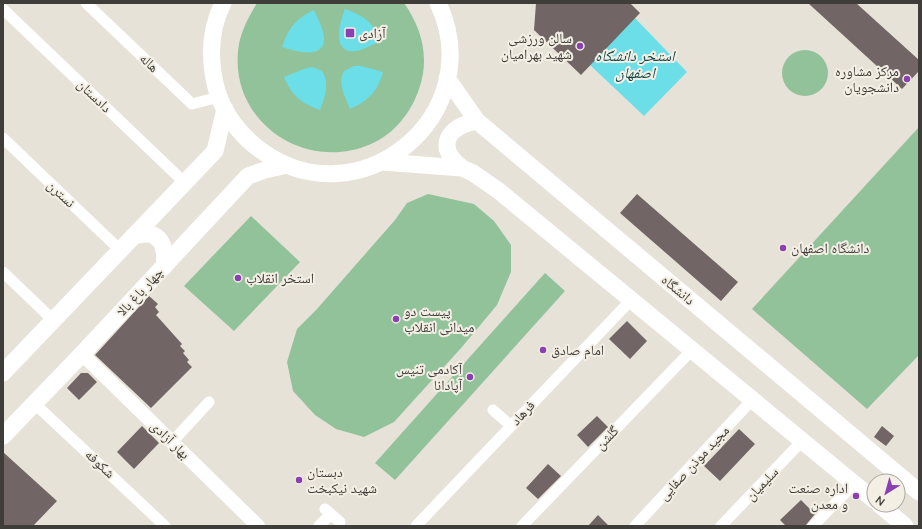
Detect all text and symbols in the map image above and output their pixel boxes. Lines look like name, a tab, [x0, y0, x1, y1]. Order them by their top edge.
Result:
place label: آزادی	[359, 24, 386, 43]
marker: آزادی	[344, 27, 356, 39]
place label: سالن ورزشی شهید بهرامیان	[501, 29, 572, 64]
marker: سالن ورزشی شهید بهرامیان	[575, 41, 585, 51]
water label: استخر دانشگاه اصفهان	[595, 46, 676, 83]
street label: هاله	[135, 49, 163, 77]
place label: مرکز مشاوره دانشجویان	[835, 62, 899, 97]
marker: مرکز مشاوره دانشجویان	[902, 74, 912, 84]
street label: دادستان	[73, 75, 115, 117]
street label: نسترن	[43, 176, 79, 212]
place label: دانشگاه اصفهان	[791, 239, 870, 258]
marker: دانشگاه اصفهان	[778, 243, 788, 253]
street label: چهار باغ بالا	[112, 263, 168, 321]
place label: استخر انقلاب	[246, 269, 314, 288]
street label: دانشگاه	[657, 271, 699, 310]
marker: استخر انقلاب	[233, 273, 243, 283]
place label: پیست دو میدانی انقلاب	[404, 302, 474, 337]
marker: پیست دو میدانی انقلاب	[391, 314, 401, 324]
place label: امام صادق	[551, 341, 604, 360]
marker: امام صادق	[538, 345, 548, 355]
place label: آکادمی تنیس آپادانا	[396, 360, 462, 395]
marker: آکادمی تنیس آپادانا	[465, 372, 475, 382]
street label: فرهاد	[507, 396, 540, 430]
street label: بهار آزادی	[146, 416, 194, 464]
street label: مجید موذن صفایی	[654, 421, 734, 505]
street label: گلشن	[591, 422, 623, 454]
street label: شکوفه	[81, 445, 119, 483]
place label: دبستان شهید نیکبخت	[307, 463, 377, 498]
street label: سلیمیان	[741, 463, 783, 505]
north arrow	[866, 473, 906, 513]
marker: دبستان شهید نیکبخت	[294, 475, 304, 485]
place label: اداره صنعت و معدن	[789, 479, 848, 514]
marker: اداره صنعت و معدن	[851, 491, 861, 501]
text: N	[872, 492, 888, 509]

